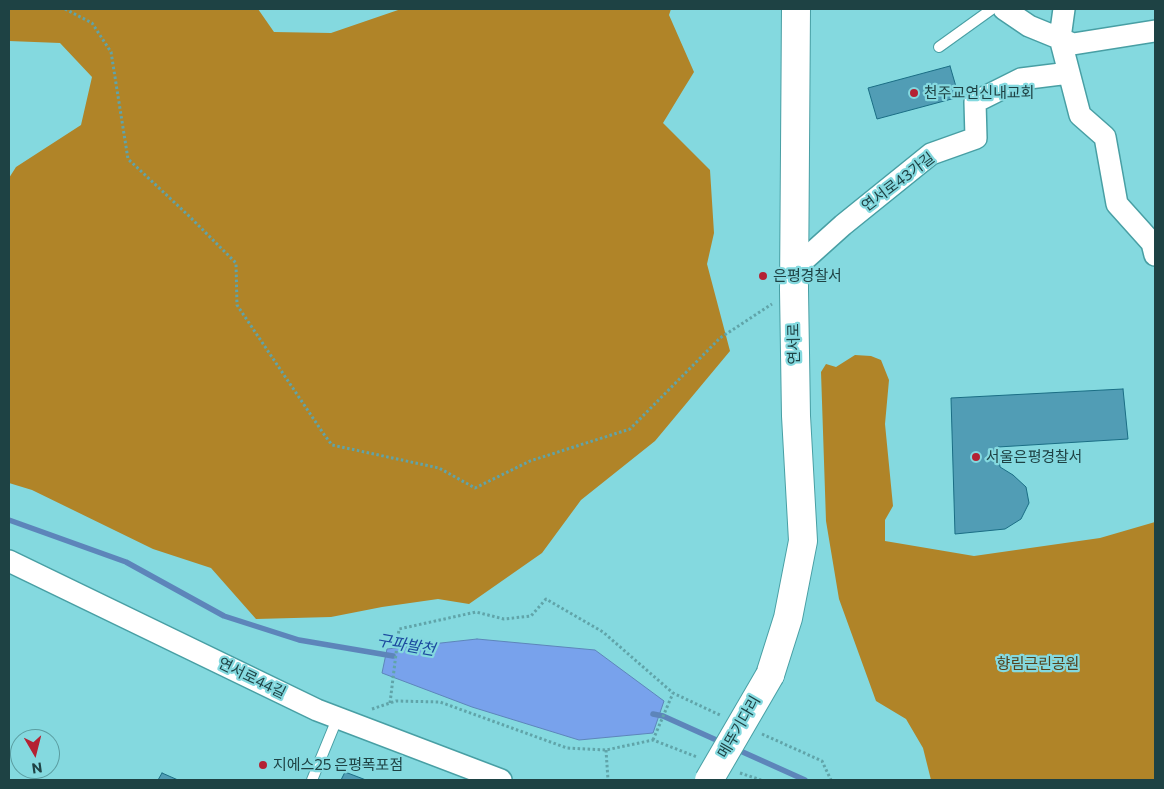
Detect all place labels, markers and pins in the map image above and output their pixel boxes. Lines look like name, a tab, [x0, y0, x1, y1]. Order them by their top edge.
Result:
place label: 천주교연신내교회	[924, 84, 1034, 102]
marker: 천주교연신내교회	[908, 87, 920, 99]
place label: 은평경찰서	[773, 267, 842, 285]
marker: 은평경찰서	[757, 270, 769, 282]
place label: 서울은평경찰서	[986, 448, 1083, 466]
marker: 서울은평경찰서	[970, 451, 982, 463]
place label: 지에스25 은평폭포점	[273, 756, 403, 774]
marker: 지에스25 은평폭포점	[257, 759, 269, 771]

